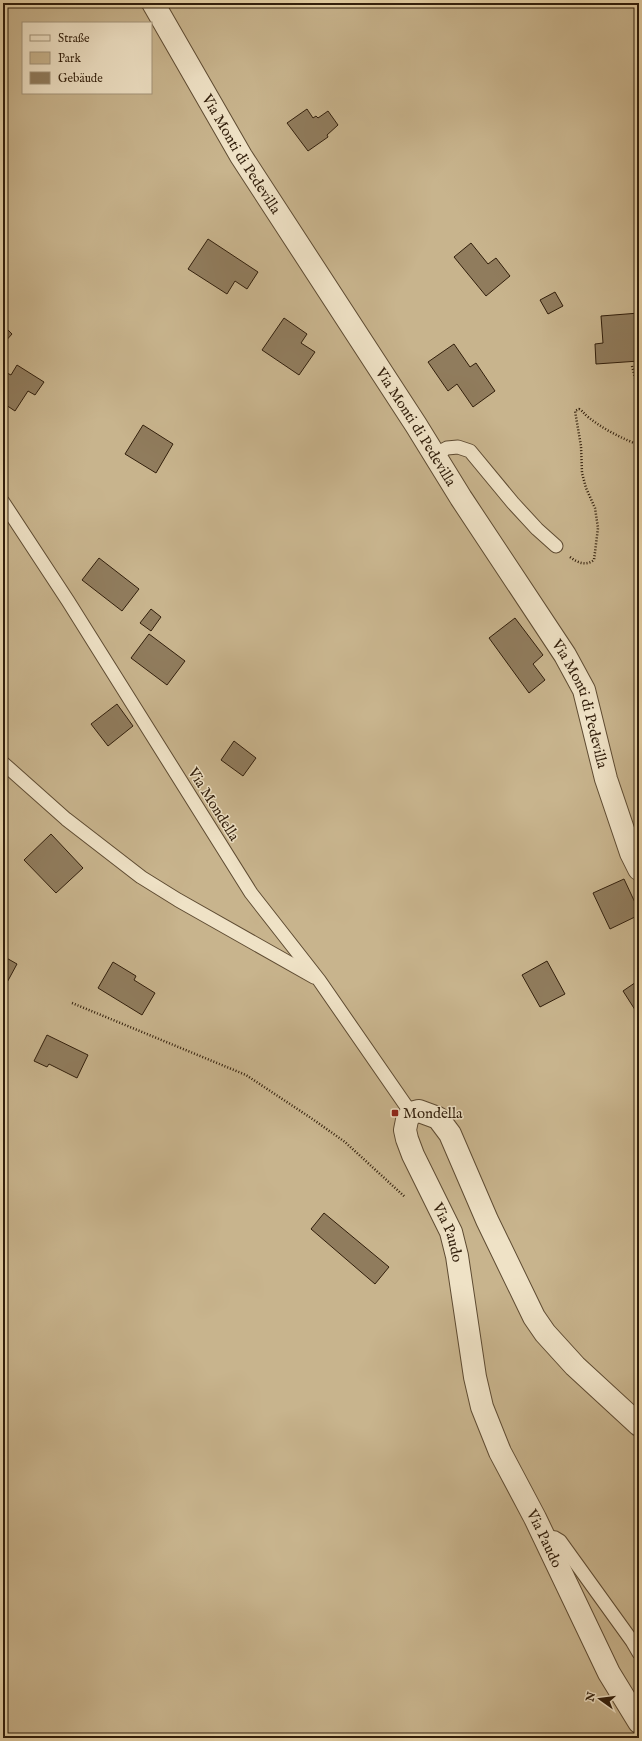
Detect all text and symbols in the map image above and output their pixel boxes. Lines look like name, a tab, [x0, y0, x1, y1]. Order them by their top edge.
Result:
legend	[22, 22, 152, 94]
text: Straße	[58, 31, 90, 46]
text: Park	[58, 51, 81, 66]
text: Gebäude	[58, 71, 103, 86]
street label: Via Monti di Pedevilla	[197, 90, 285, 218]
street label: Via Monti di Pedevilla	[371, 363, 461, 490]
street label: Via Monti di Pedevilla	[547, 635, 612, 771]
street label: Via Mondella	[183, 763, 244, 845]
place label: Mondella	[403, 1104, 463, 1123]
marker: Mondella	[390, 1108, 400, 1118]
street label: Via Paudo	[428, 1199, 467, 1264]
street label: Via Paudo	[522, 1505, 566, 1571]
north arrow	[580, 1679, 620, 1719]
text: N	[583, 1690, 599, 1704]

